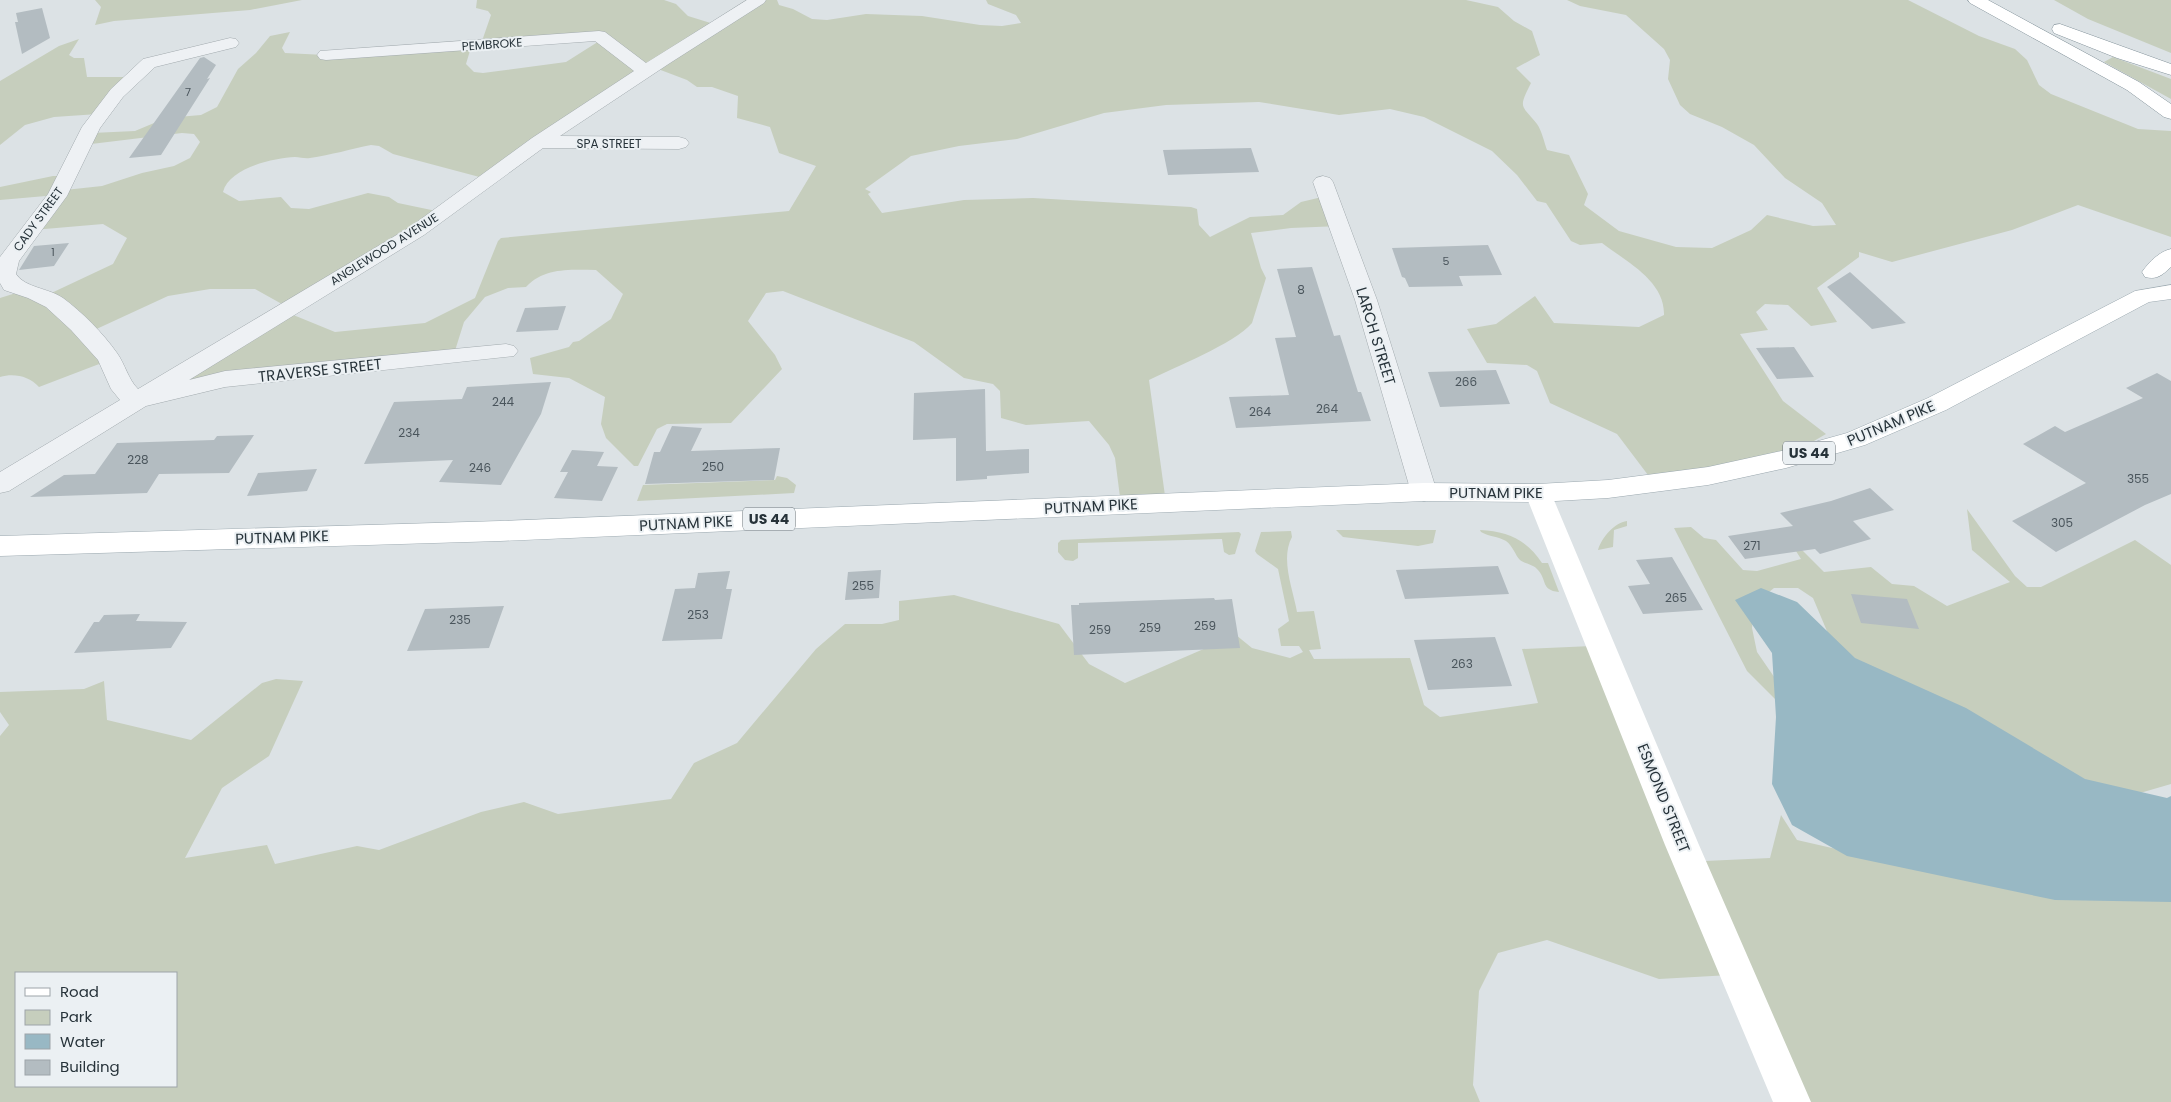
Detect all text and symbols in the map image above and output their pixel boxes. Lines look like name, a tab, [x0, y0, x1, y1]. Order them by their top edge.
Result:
street label: PEMBROKE	[461, 33, 523, 55]
house number: 7	[185, 84, 191, 100]
street label: SPA STREET	[577, 135, 642, 152]
street label: CADY STREET	[9, 183, 67, 255]
street label: ANGLEWOOD AVENUE	[327, 209, 441, 289]
house number: 1	[51, 244, 55, 260]
house number: 5	[1443, 253, 1450, 269]
house number: 8	[1297, 281, 1305, 298]
street label: LARCH STREET	[1351, 285, 1401, 387]
street label: TRAVERSE STREET	[257, 353, 383, 387]
house number: 266	[1455, 373, 1477, 390]
house number: 244	[492, 393, 514, 410]
street label: PUTNAM PIKE	[1844, 395, 1938, 451]
house number: 264	[1316, 400, 1338, 417]
house number: 264	[1249, 403, 1271, 420]
house number: 234	[398, 424, 420, 441]
road number: US 44	[1783, 442, 1835, 464]
house number: 228	[127, 451, 149, 468]
house number: 250	[702, 458, 724, 475]
house number: 246	[469, 459, 491, 476]
house number: 355	[2127, 470, 2149, 487]
street label: PUTNAM PIKE	[1449, 482, 1543, 503]
street label: PUTNAM PIKE	[1044, 493, 1138, 519]
road number: US 44	[743, 508, 795, 530]
street label: PUTNAM PIKE	[639, 510, 733, 536]
house number: 305	[2051, 514, 2073, 531]
street label: PUTNAM PIKE	[235, 525, 329, 549]
house number: 271	[1743, 537, 1761, 554]
house number: 255	[852, 577, 874, 594]
house number: 265	[1665, 589, 1687, 606]
house number: 253	[687, 606, 709, 623]
house number: 235	[449, 611, 471, 628]
house number: 259	[1194, 617, 1216, 634]
house number: 259	[1139, 619, 1161, 636]
house number: 259	[1089, 621, 1111, 638]
house number: 263	[1451, 655, 1473, 672]
street label: ESMOND STREET	[1633, 740, 1695, 856]
legend	[15, 972, 178, 1087]
text: Road	[60, 981, 99, 1002]
text: Park	[60, 1006, 92, 1027]
text: Water	[60, 1031, 106, 1052]
text: Building	[60, 1056, 120, 1077]

